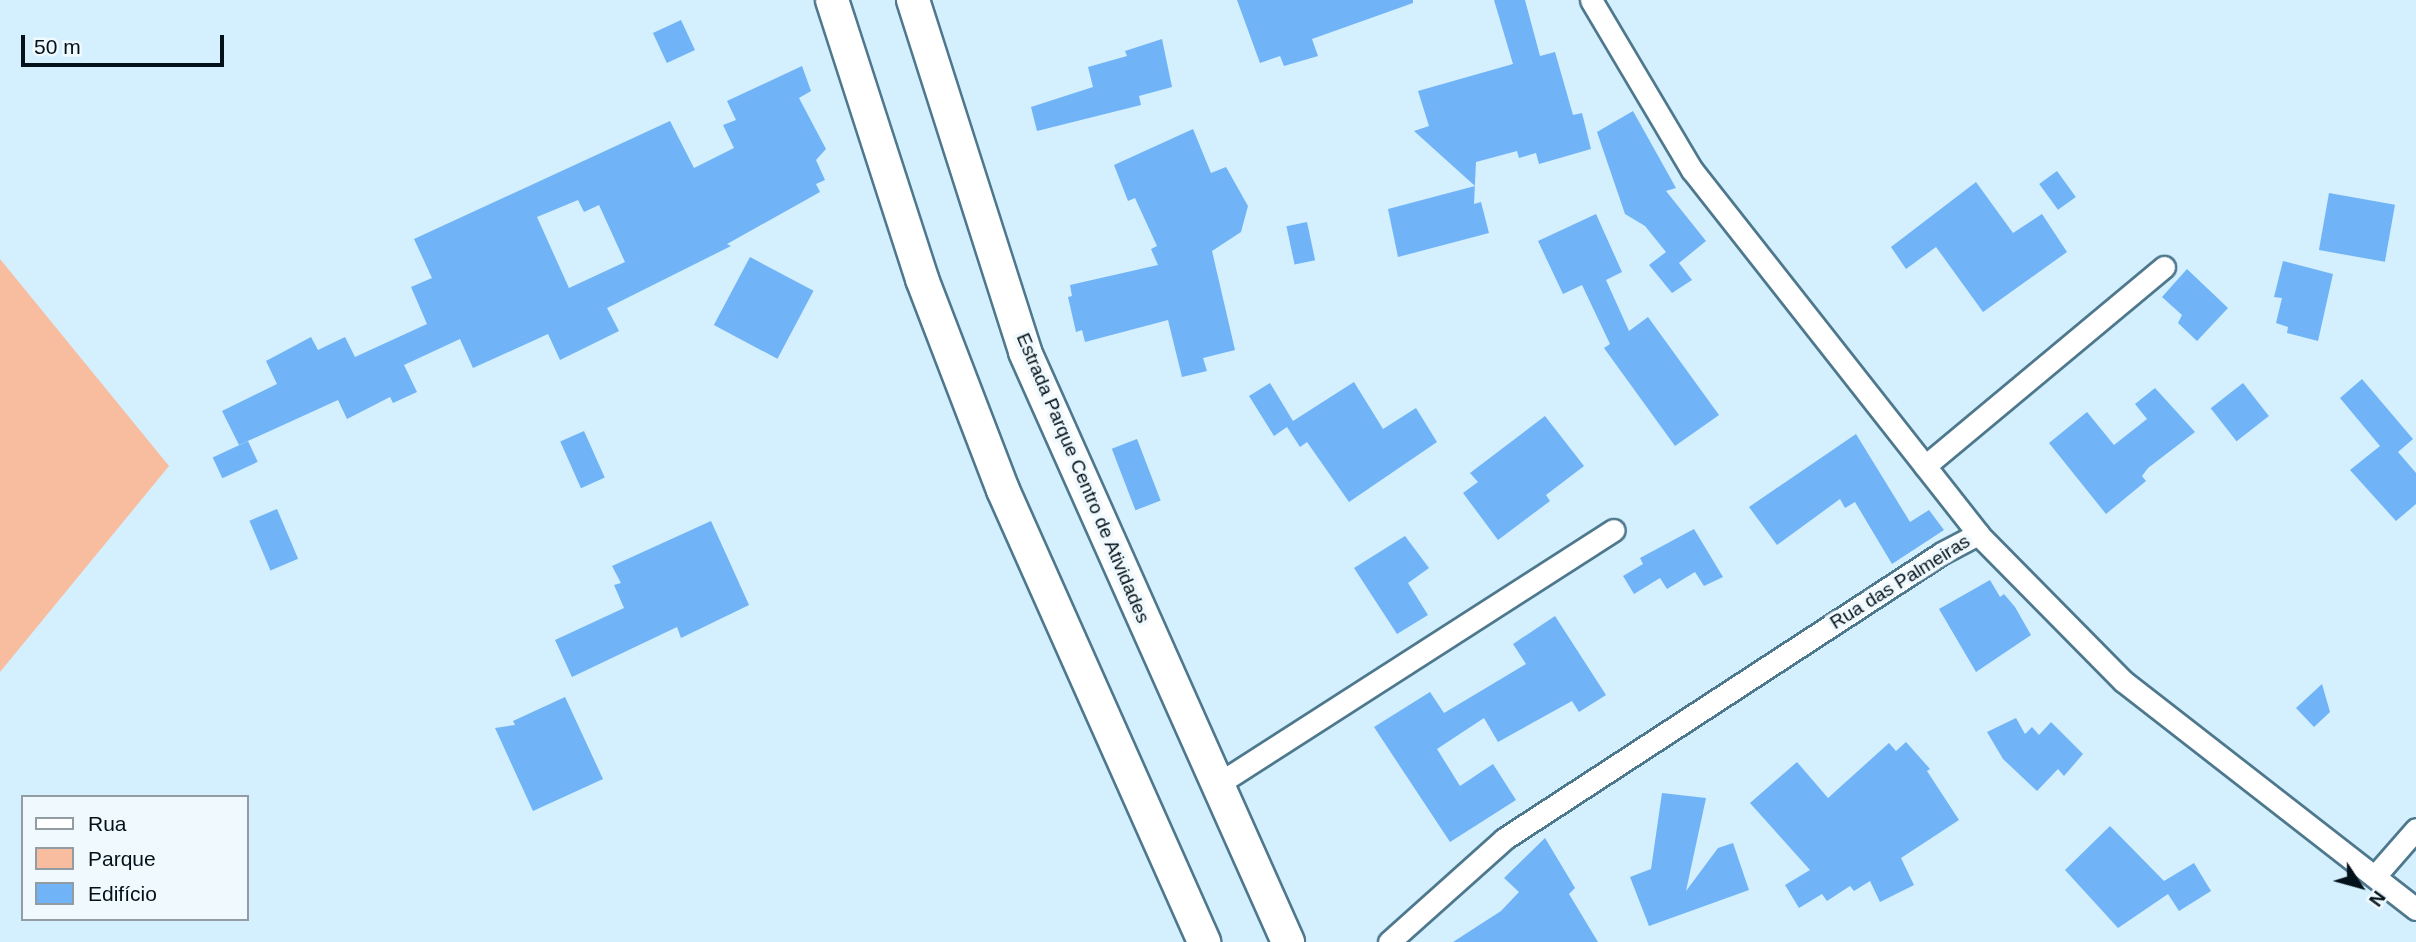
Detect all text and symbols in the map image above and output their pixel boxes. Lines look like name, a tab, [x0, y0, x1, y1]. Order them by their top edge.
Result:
scale bar	[24, 21, 228, 65]
text: 50 m	[34, 35, 81, 58]
street label: Estrada Parque Centro de Atividades	[1011, 329, 1155, 627]
street label: Rua das Palmeiras	[1826, 530, 1974, 634]
legend	[21, 795, 248, 921]
text: Rua	[88, 812, 127, 835]
text: Parque	[88, 847, 156, 870]
north arrow	[2325, 851, 2395, 921]
text: Edifício	[88, 882, 157, 905]
text: N	[2365, 887, 2390, 910]

